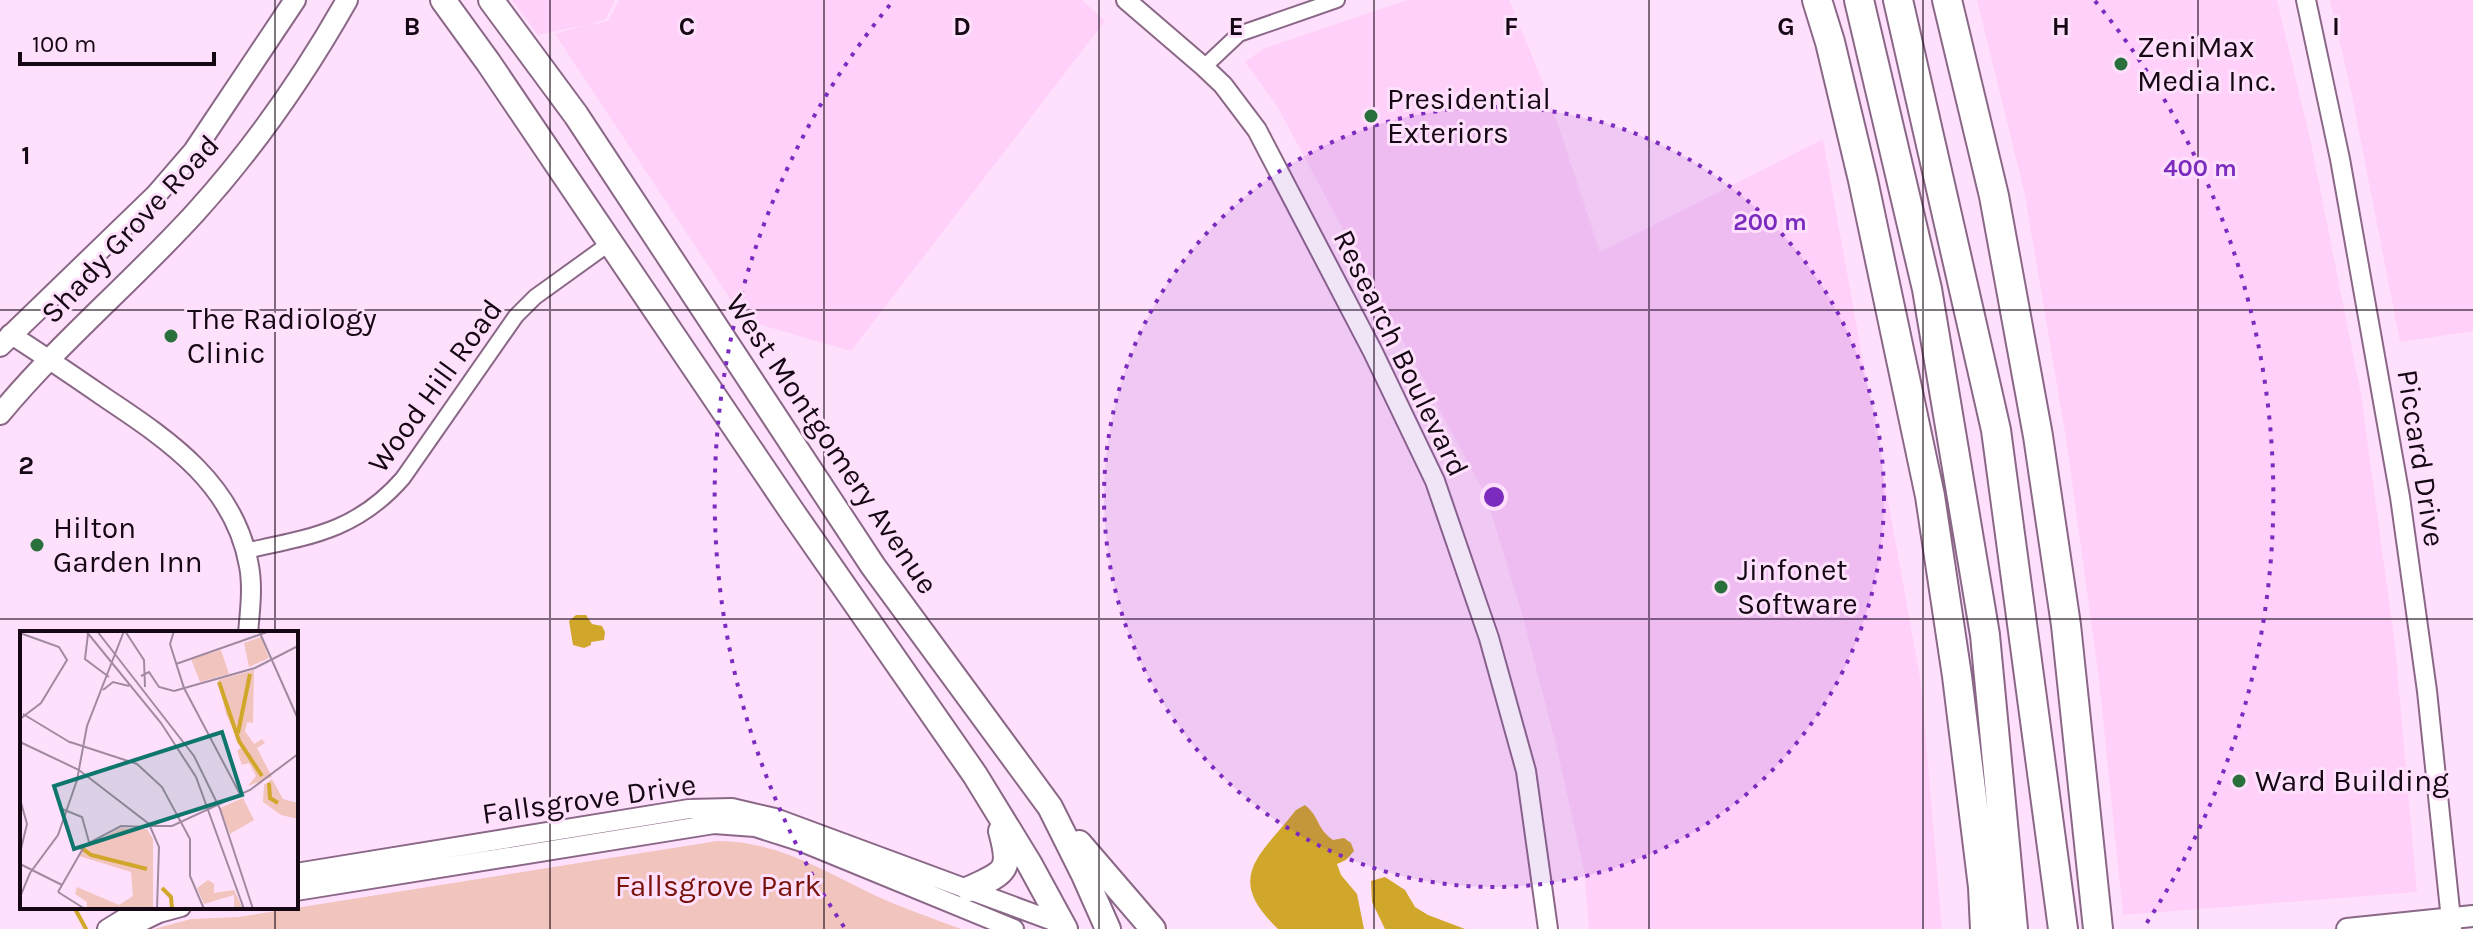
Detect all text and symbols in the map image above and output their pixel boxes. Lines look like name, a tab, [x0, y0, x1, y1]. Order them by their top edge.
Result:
text: B	[404, 11, 420, 42]
text: C	[679, 11, 695, 42]
text: D	[953, 11, 971, 42]
text: E	[1228, 11, 1244, 42]
text: F	[1504, 11, 1518, 42]
text: G	[1777, 11, 1795, 42]
text: H	[2052, 11, 2070, 42]
text: I	[2332, 11, 2340, 42]
scale bar	[20, 16, 214, 66]
place label: ZeniMax Media Inc.	[2137, 29, 2276, 99]
text: 100 m	[32, 30, 97, 58]
marker: ZeniMax Media Inc.	[2112, 55, 2130, 73]
place label: Presidential Exteriors	[1387, 81, 1551, 151]
marker: Presidential Exteriors	[1362, 107, 1380, 125]
street label: Shady Grove Road	[33, 127, 227, 331]
text: 1	[21, 140, 31, 171]
text: 400 m	[2163, 154, 2237, 182]
text: 200 m	[1733, 208, 1807, 236]
street label: Research Boulevard	[1326, 224, 1476, 482]
street label: West Montgomery Avenue	[718, 287, 946, 601]
street label: Wood Hill Road	[360, 292, 510, 480]
place label: The Radiology Clinic	[187, 301, 377, 371]
marker: The Radiology Clinic	[162, 327, 180, 345]
street label: Piccard Drive	[2389, 367, 2453, 549]
text: 2	[18, 450, 34, 481]
centre of rings	[1480, 483, 1508, 511]
place label: Hilton Garden Inn	[53, 510, 203, 580]
marker: Hilton Garden Inn	[28, 536, 46, 554]
place label: Jinfonet Software	[1737, 552, 1858, 622]
marker: Jinfonet Software	[1712, 578, 1730, 596]
inset map	[20, 631, 298, 909]
place label: Ward Building	[2255, 763, 2449, 799]
street label: Fallsgrove Drive	[480, 766, 698, 832]
marker: Ward Building	[2230, 772, 2248, 790]
park label: Fallsgrove Park	[615, 868, 821, 904]

